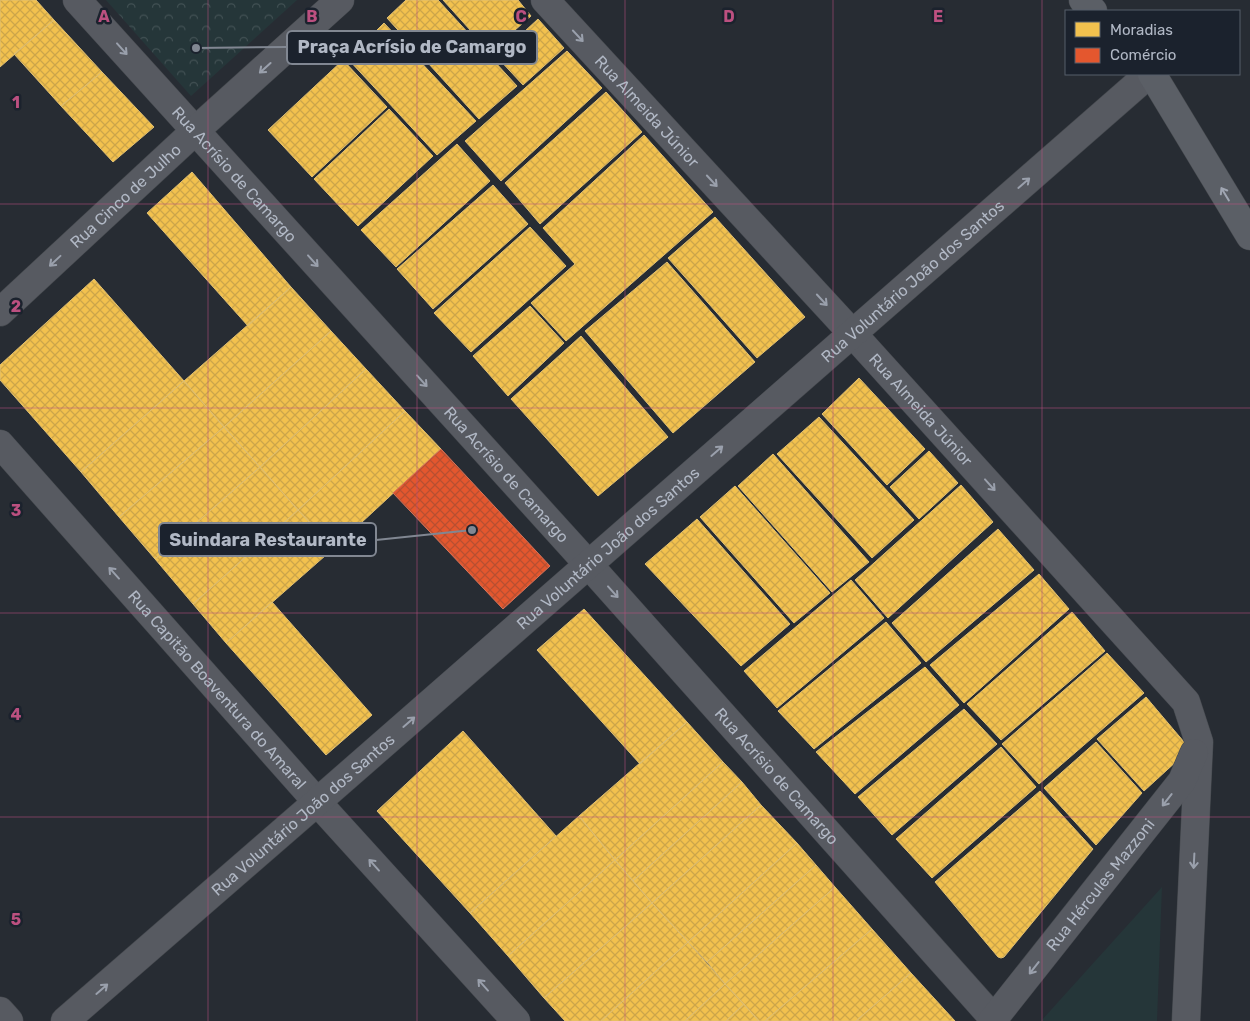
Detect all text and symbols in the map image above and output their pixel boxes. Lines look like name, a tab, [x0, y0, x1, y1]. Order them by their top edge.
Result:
text: A	[98, 7, 110, 26]
text: B	[306, 7, 318, 26]
text: C	[515, 7, 527, 26]
text: D	[723, 7, 735, 26]
text: E	[933, 7, 943, 26]
legend	[1065, 10, 1240, 75]
text: Moradias	[1110, 21, 1173, 39]
one-way arrow	[572, 29, 584, 42]
callout: Praça Acrísio de Camargo	[287, 31, 537, 64]
text: Praça Acrísio de Camargo	[298, 36, 526, 58]
one-way arrow	[116, 43, 127, 56]
text: Comércio	[1110, 46, 1176, 64]
street label: Rua Almeida Júnior	[591, 51, 703, 171]
one-way arrow	[258, 62, 271, 74]
text: 1	[12, 93, 20, 112]
street label: Rua Acrísio de Camargo	[168, 102, 301, 246]
street label: Rua Cinco de Julho	[66, 140, 185, 252]
one-way arrow	[706, 174, 718, 187]
one-way arrow	[1017, 178, 1030, 189]
one-way arrow	[1220, 187, 1230, 201]
street label: Rua Voluntário João dos Santos	[817, 196, 1008, 366]
one-way arrow	[307, 254, 318, 267]
one-way arrow	[49, 255, 62, 267]
one-way arrow	[816, 294, 828, 307]
text: 2	[11, 297, 21, 316]
street label: Rua Almeida Júnior	[865, 349, 977, 470]
one-way arrow	[416, 375, 428, 388]
street label: Rua Acrísio de Camargo	[440, 402, 573, 546]
one-way arrow	[710, 446, 723, 457]
street label: Rua Voluntário João dos Santos	[512, 463, 703, 633]
one-way arrow	[984, 479, 996, 492]
text: 3	[11, 501, 21, 520]
callout: Suindara Restaurante	[159, 523, 376, 556]
text: Suindara Restaurante	[169, 529, 367, 551]
one-way arrow	[109, 567, 120, 580]
street label: Rua Capitão Boaventura do Amaral	[124, 586, 310, 793]
one-way arrow	[607, 586, 619, 599]
street label: Rua Acrísio de Camargo	[711, 704, 843, 848]
text: 4	[11, 705, 22, 724]
one-way arrow	[403, 716, 416, 728]
street label: Rua Voluntário João dos Santos	[207, 729, 398, 899]
one-way arrow	[1162, 793, 1173, 806]
street label: Rua Hércules Mazzoni	[1042, 815, 1158, 954]
one-way arrow	[1189, 853, 1198, 869]
one-way arrow	[368, 858, 380, 871]
text: 5	[11, 910, 21, 929]
one-way arrow	[1028, 962, 1039, 975]
one-way arrow	[477, 978, 489, 991]
one-way arrow	[95, 983, 108, 995]

